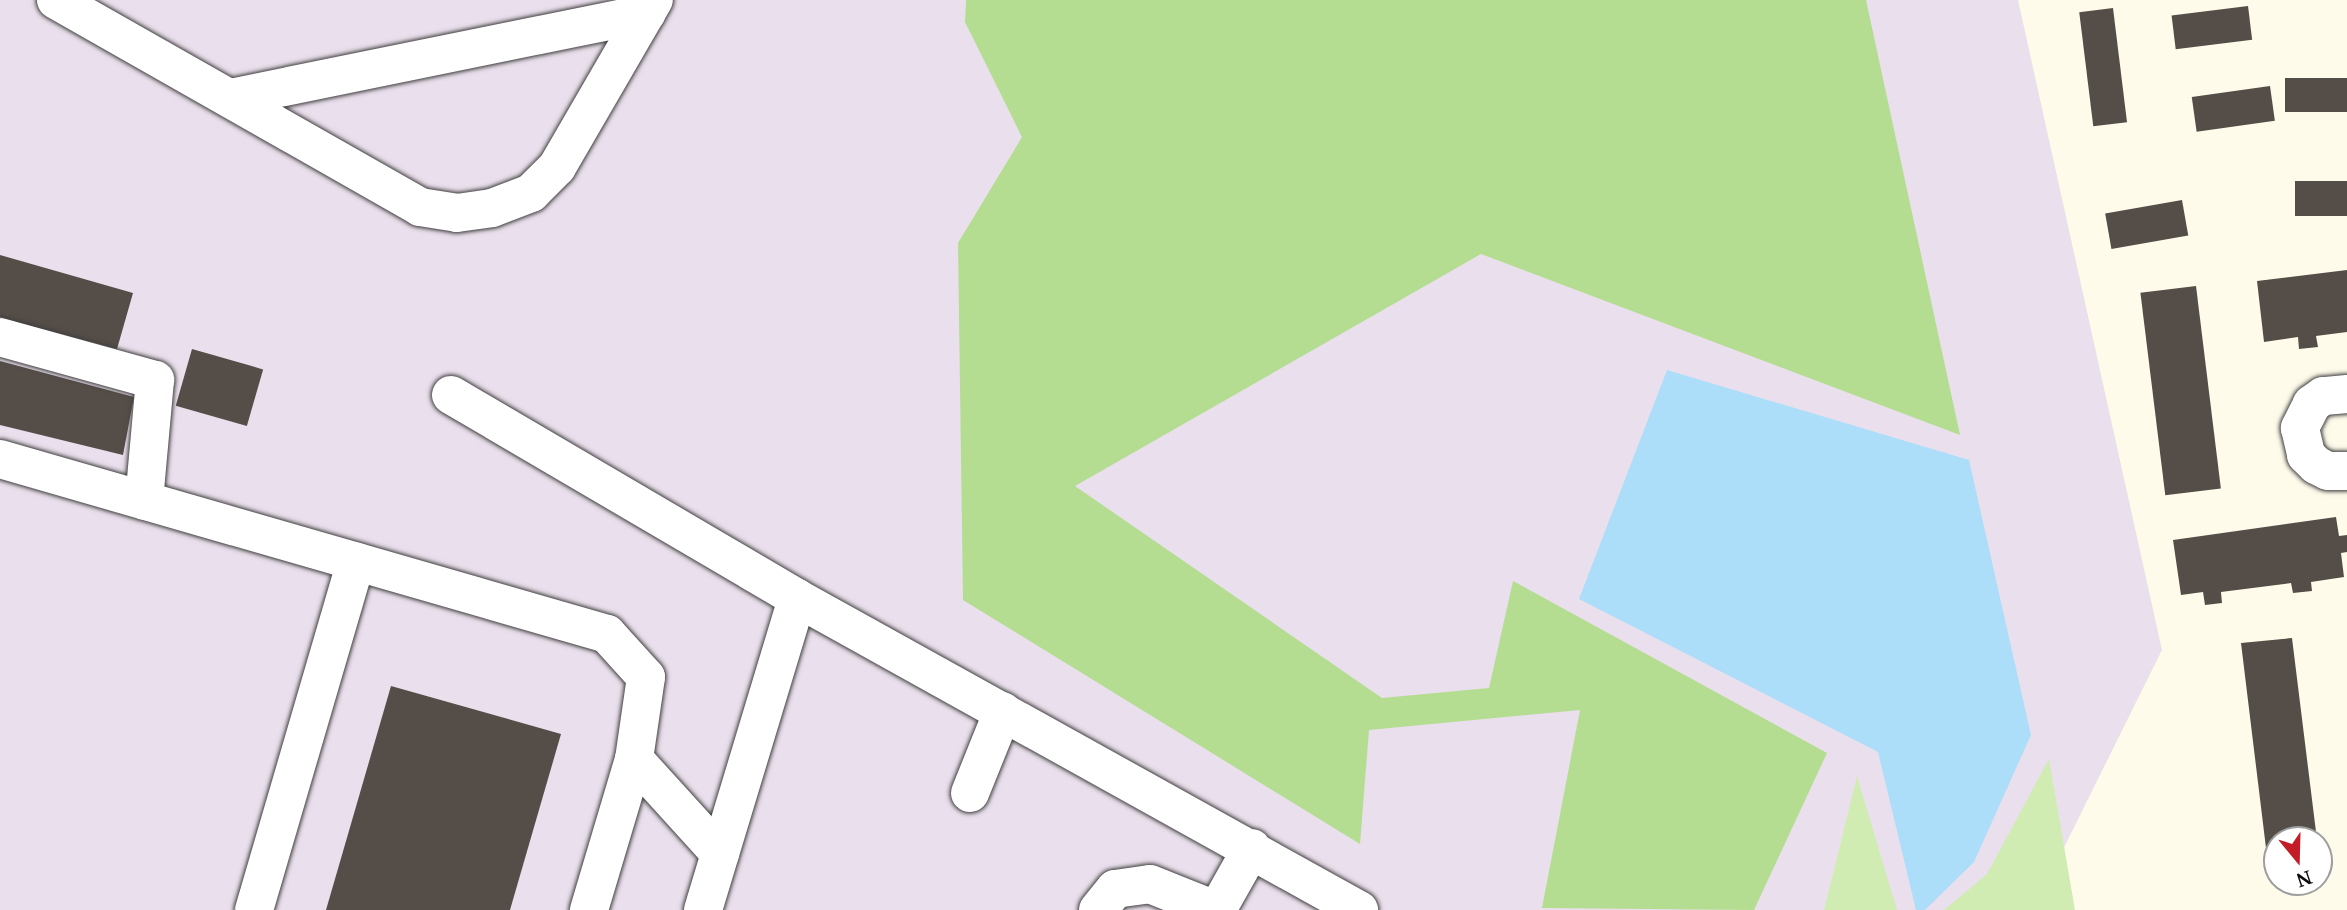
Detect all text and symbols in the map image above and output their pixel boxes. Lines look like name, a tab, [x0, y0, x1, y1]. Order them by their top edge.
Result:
north arrow	[2263, 826, 2333, 896]
text: N	[2293, 864, 2316, 894]

